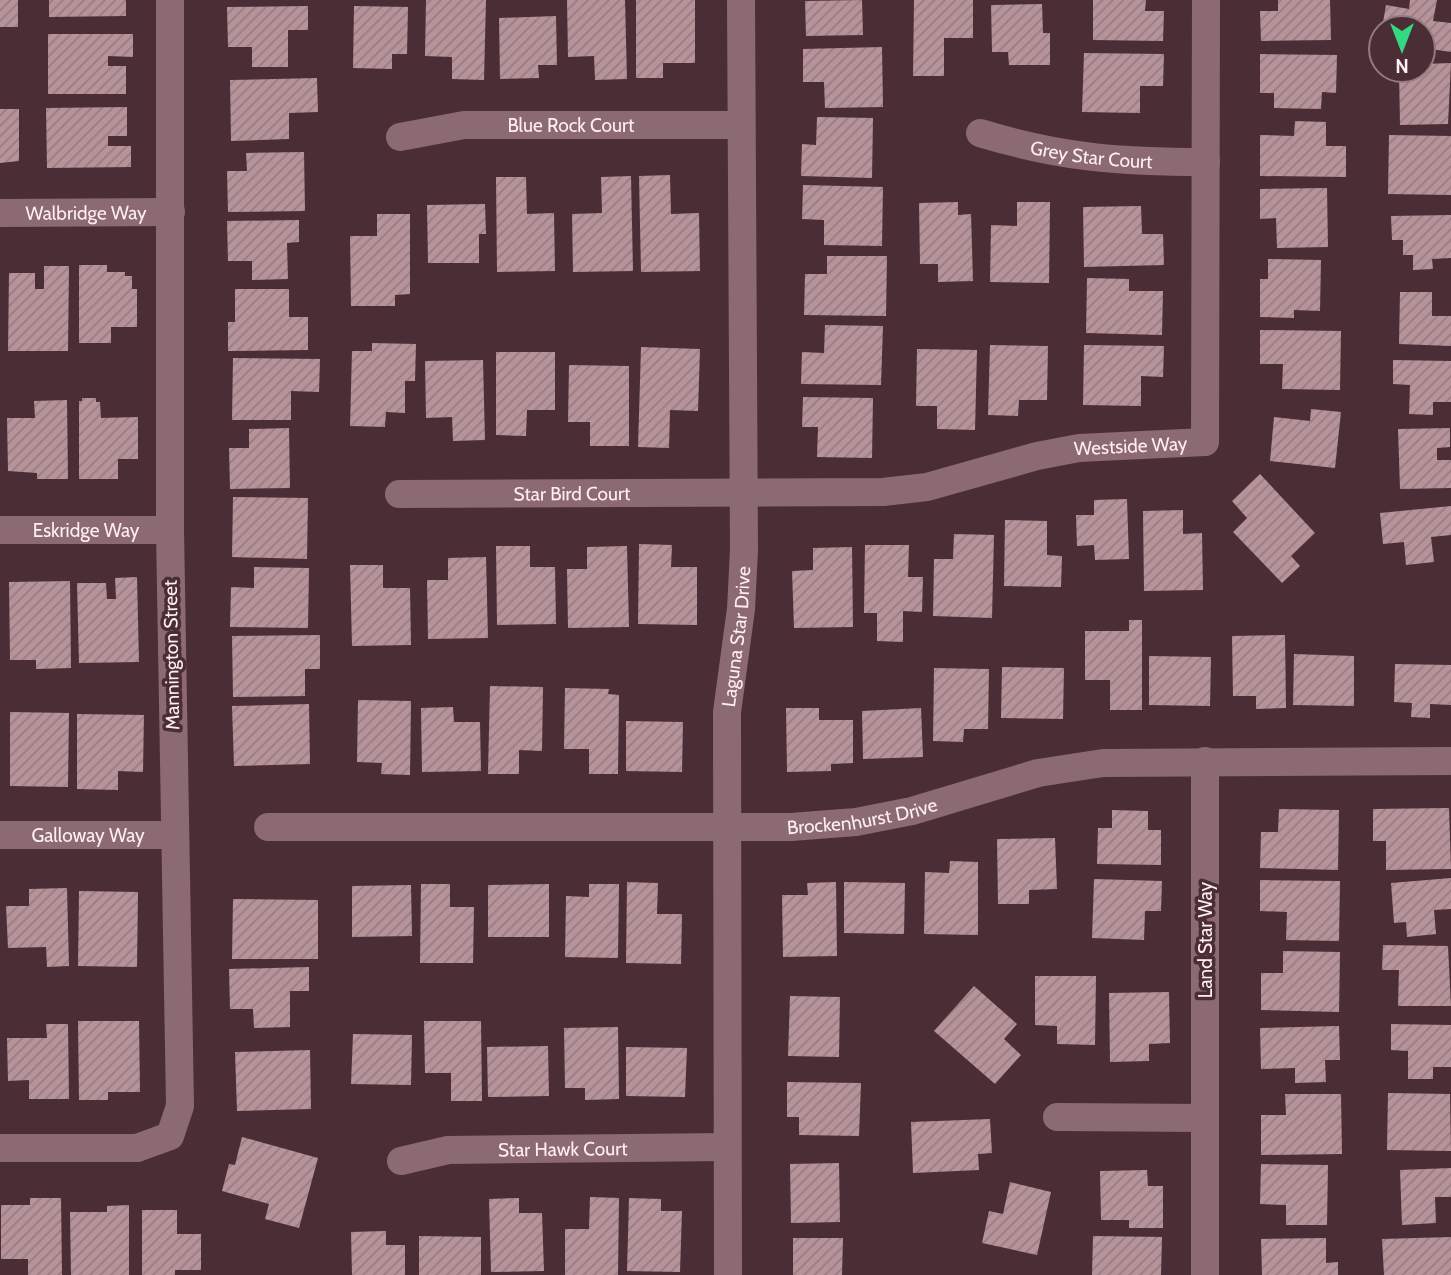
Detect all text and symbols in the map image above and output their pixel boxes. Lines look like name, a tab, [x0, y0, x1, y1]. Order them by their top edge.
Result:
north arrow	[1367, 14, 1437, 84]
text: N	[1395, 54, 1409, 77]
street label: Blue Rock Court	[507, 114, 635, 137]
street label: Grey Star Court	[1028, 136, 1154, 173]
street label: Walbridge Way	[25, 201, 147, 225]
street label: Westside Way	[1074, 432, 1188, 460]
street label: Star Bird Court	[514, 482, 631, 506]
street label: Eskridge Way	[33, 519, 140, 542]
street label: Laguna Star Drive	[717, 565, 755, 708]
street label: Mannington Street	[159, 579, 184, 730]
street label: Brockenhurst Drive	[786, 793, 940, 839]
street label: Galloway Way	[31, 824, 145, 847]
street label: Land Star Way	[1194, 881, 1217, 998]
street label: Star Hawk Court	[498, 1137, 628, 1161]

